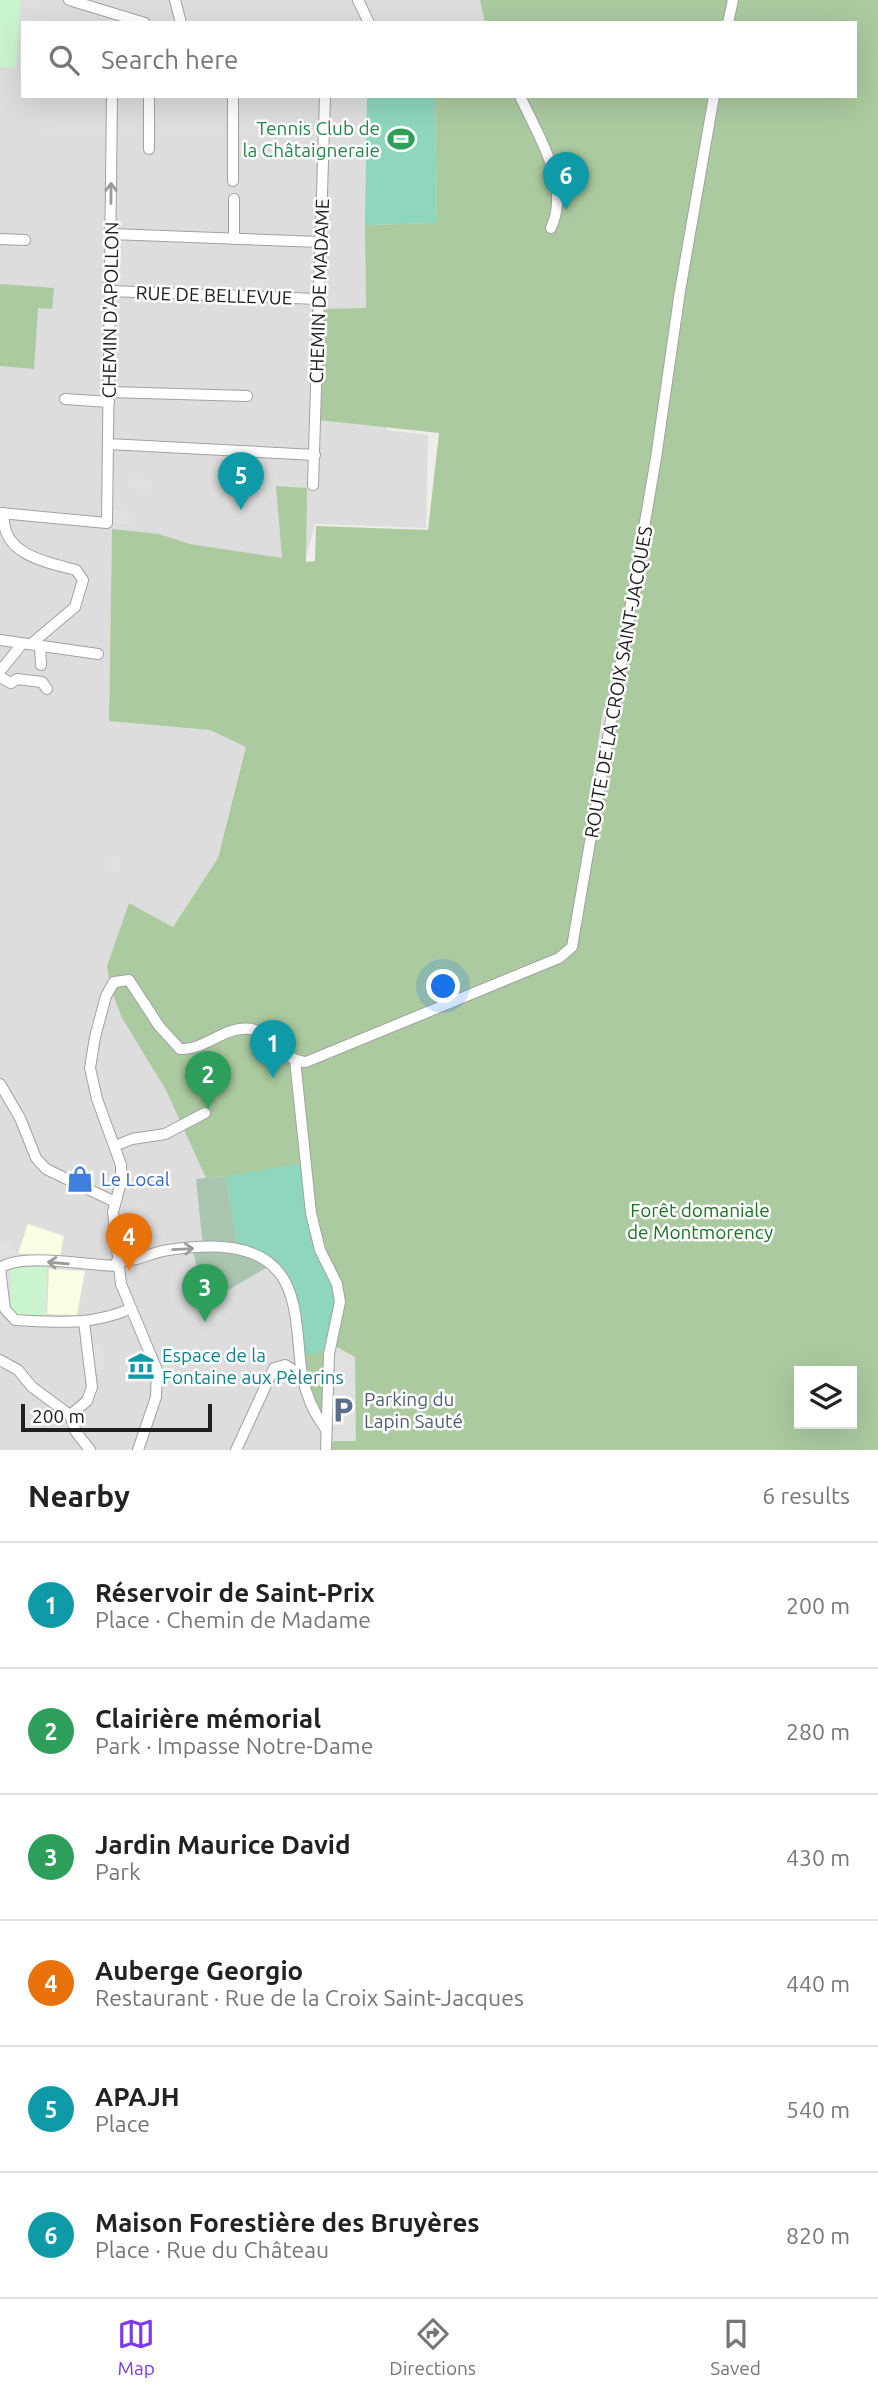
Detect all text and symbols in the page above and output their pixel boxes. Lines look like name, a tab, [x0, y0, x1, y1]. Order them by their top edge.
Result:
search box	[21, 21, 857, 98]
icon: search	[45, 41, 83, 79]
text: Search here	[101, 45, 238, 74]
place label: Tennis Club de la Châtaigneraie	[242, 117, 380, 161]
sports icon: Tennis Club de la Châtaigneraie	[386, 124, 416, 154]
pin: 6	[543, 152, 589, 210]
one-way arrow	[104, 182, 118, 205]
street label: CHEMIN DE MADAME	[305, 198, 333, 384]
street label: CHEMIN D'APOLLON	[97, 221, 123, 399]
street label: RUE DE BELLEVUE	[135, 281, 293, 309]
pin: 5	[218, 452, 264, 510]
street label: ROUTE DE LA CROIX SAINT-JACQUES	[580, 524, 656, 840]
your location	[426, 969, 460, 1003]
pin: 1	[250, 1020, 296, 1078]
pin: 2	[185, 1051, 231, 1109]
shop icon: Le Local	[65, 1164, 95, 1194]
place label: Le Local	[101, 1168, 170, 1190]
park label: Forêt domaniale de Montmorency	[627, 1199, 773, 1243]
pin: 4	[106, 1213, 152, 1271]
one-way arrow	[171, 1243, 194, 1256]
one-way arrow	[47, 1256, 70, 1269]
pin: 3	[182, 1264, 228, 1322]
place label: Espace de la Fontaine aux Pèlerins	[162, 1344, 344, 1388]
museum icon: Espace de la Fontaine aux Pèlerins	[126, 1351, 156, 1381]
map controls	[794, 1366, 857, 1429]
button: layers	[794, 1366, 857, 1429]
place label: Parking du Lapin Sauté	[364, 1388, 463, 1432]
parking icon: Parking du Lapin Sauté	[328, 1395, 358, 1425]
scale bar	[21, 1401, 212, 1433]
text: 200 m	[32, 1405, 85, 1427]
text: Nearby	[28, 1479, 130, 1513]
text: 6 results	[762, 1483, 850, 1508]
text: Réservoir de Saint-Prix	[95, 1578, 375, 1607]
text: 1	[45, 1593, 57, 1618]
text: 200 m	[786, 1593, 850, 1618]
text: Place · Chemin de Madame	[95, 1607, 371, 1632]
text: Clairière mémorial	[95, 1704, 321, 1733]
text: 2	[45, 1719, 57, 1744]
text: 280 m	[786, 1719, 850, 1744]
text: Park · Impasse Notre-Dame	[95, 1733, 373, 1758]
text: Jardin Maurice David	[95, 1830, 351, 1859]
text: 3	[45, 1845, 57, 1870]
text: 430 m	[786, 1845, 850, 1870]
text: Park	[95, 1859, 141, 1884]
text: Auberge Georgio	[95, 1956, 303, 1985]
text: 4	[45, 1971, 57, 1996]
text: 440 m	[786, 1971, 850, 1996]
text: Restaurant · Rue de la Croix Saint-Jacques	[95, 1985, 524, 2010]
text: APAJH	[95, 2082, 180, 2111]
text: 5	[45, 2097, 57, 2122]
text: 540 m	[786, 2097, 850, 2122]
text: Place	[95, 2111, 150, 2136]
text: Maison Forestière des Bruyères	[95, 2208, 480, 2237]
text: 6	[45, 2223, 57, 2248]
text: 820 m	[786, 2223, 850, 2248]
text: Place · Rue du Château	[95, 2237, 329, 2262]
tab: Map	[117, 2315, 155, 2379]
tab: Directions	[389, 2315, 476, 2379]
tab: Saved	[710, 2315, 761, 2379]

